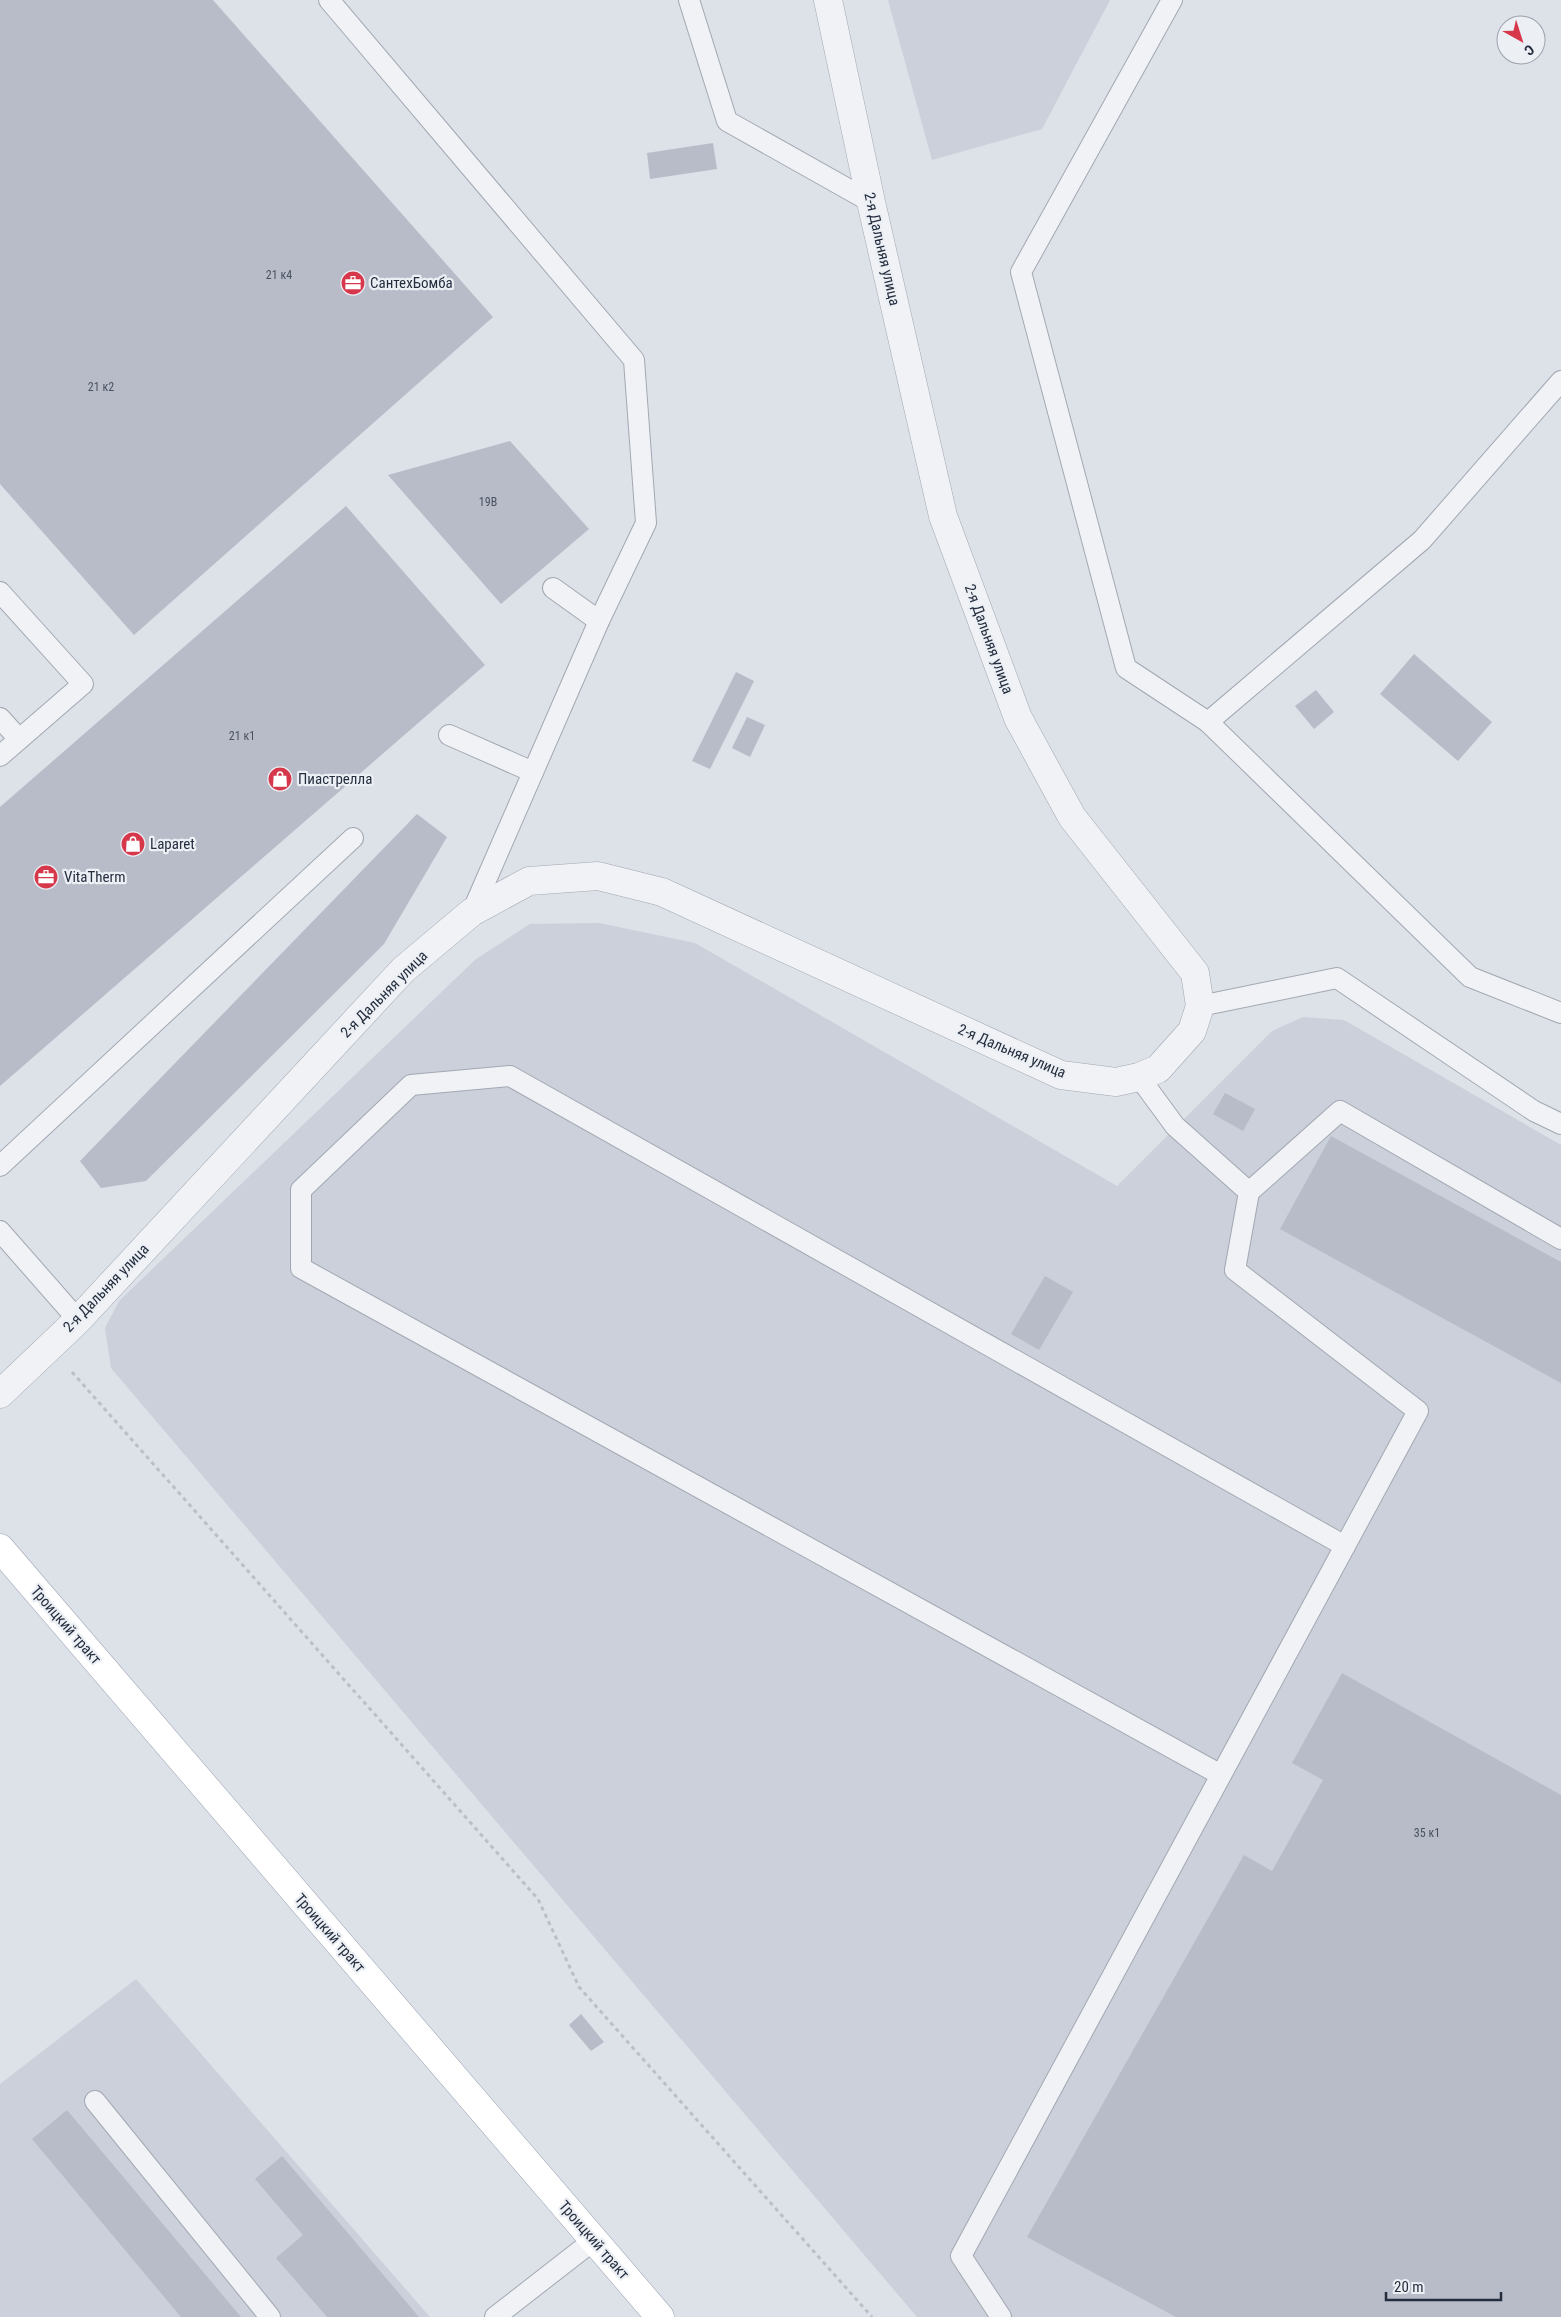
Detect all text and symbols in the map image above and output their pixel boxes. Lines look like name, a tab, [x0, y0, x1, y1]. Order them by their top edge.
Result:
north arrow	[1496, 15, 1546, 65]
text: С	[1521, 41, 1537, 59]
street label: 2-я Дальняя улица	[860, 191, 904, 307]
house number: 21 к4	[266, 268, 292, 282]
office icon: СантехБомба	[340, 270, 366, 296]
place label: СантехБомба	[370, 274, 453, 292]
house number: 21 к2	[88, 380, 114, 394]
house number: 19В	[479, 495, 497, 509]
street label: 2-я Дальняя улица	[961, 582, 1017, 696]
house number: 21 к1	[229, 729, 255, 743]
shop icon: Пиастрелла	[267, 766, 293, 792]
place label: Пиастрелла	[298, 770, 372, 788]
shop icon: Laparet	[120, 831, 146, 857]
place label: Laparet	[150, 835, 195, 853]
office icon: VitaTherm	[33, 864, 59, 890]
place label: VitaTherm	[64, 868, 125, 886]
street label: 2-я Дальняя улица	[337, 947, 431, 1041]
street label: 2-я Дальняя улица	[955, 1020, 1069, 1082]
street label: 2-я Дальняя улица	[59, 1240, 153, 1336]
street label: Троицкий тракт	[27, 1582, 105, 1668]
house number: 35 к1	[1414, 1826, 1440, 1840]
street label: Троицкий тракт	[291, 1890, 369, 1976]
street label: Троицкий тракт	[555, 2197, 633, 2283]
scale bar	[1386, 2270, 1501, 2302]
text: 20 m	[1394, 2278, 1424, 2296]

